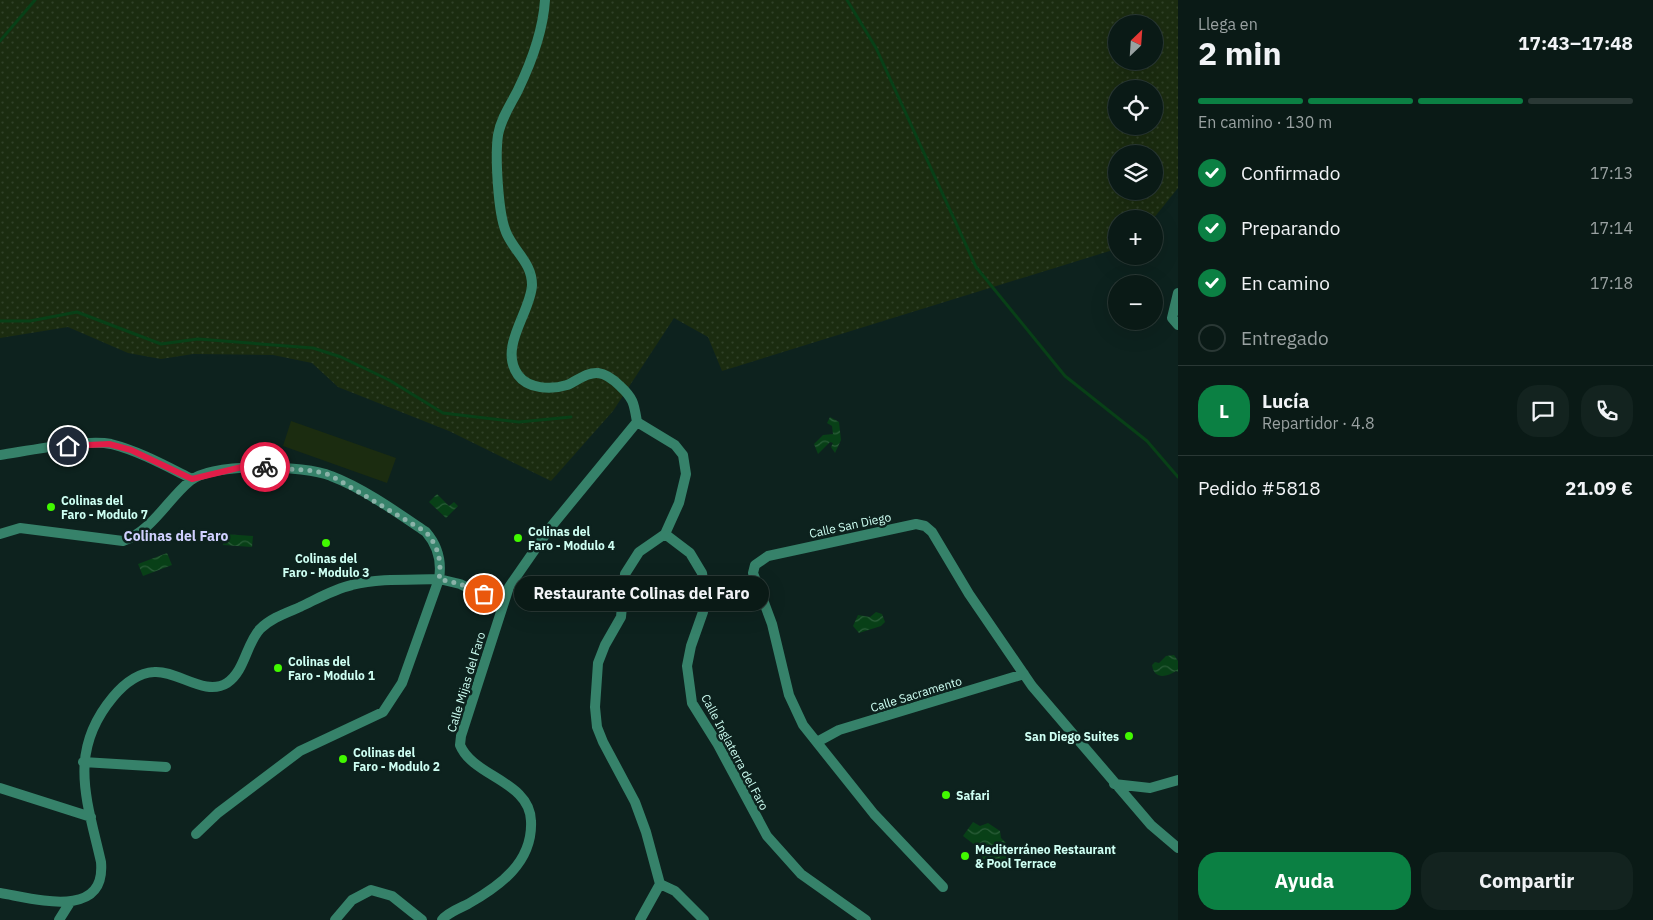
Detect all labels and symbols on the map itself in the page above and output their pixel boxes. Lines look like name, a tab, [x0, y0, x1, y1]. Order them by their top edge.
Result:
north arrow	[1108, 15, 1162, 70]
pin	[47, 425, 89, 467]
courier	[240, 442, 290, 492]
place label: Colinas del Faro - Modulo 7	[61, 493, 148, 522]
marker: Colinas del Faro - Modulo 7	[45, 501, 57, 513]
street label: Calle San Diego	[808, 509, 893, 541]
place label: Colinas del Faro - Modulo 4	[528, 524, 615, 553]
district label: Colinas del Faro	[124, 527, 229, 545]
marker: Colinas del Faro - Modulo 4	[512, 532, 524, 544]
marker: Colinas del Faro - Modulo 3	[320, 537, 332, 549]
place label: Colinas del Faro - Modulo 3	[283, 551, 369, 580]
pin	[463, 573, 505, 615]
callout: Restaurante Colinas del Faro	[514, 576, 769, 612]
street label: Calle Mijas del Faro	[444, 630, 488, 734]
place label: Colinas del Faro - Modulo 1	[288, 654, 375, 683]
marker: Colinas del Faro - Modulo 1	[272, 662, 284, 674]
street label: Calle Sacramento	[869, 673, 964, 715]
street label: Calle Inglaterra del Faro	[698, 691, 772, 813]
place label: San Diego Suites	[1025, 729, 1119, 744]
marker: San Diego Suites	[1123, 730, 1135, 742]
place label: Colinas del Faro - Modulo 2	[353, 745, 440, 774]
marker: Colinas del Faro - Modulo 2	[337, 753, 349, 765]
place label: Safari	[956, 788, 990, 803]
marker: Safari	[940, 789, 952, 801]
place label: Mediterráneo Restaurant & Pool Terrace	[975, 842, 1116, 871]
marker: Mediterráneo Restaurant & Pool Terrace	[959, 850, 971, 862]

